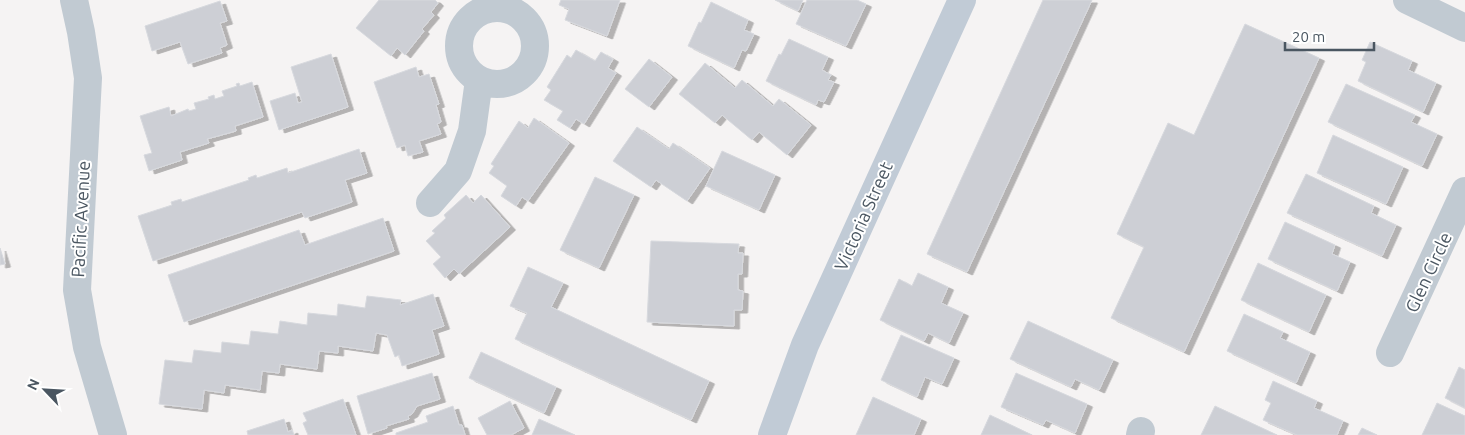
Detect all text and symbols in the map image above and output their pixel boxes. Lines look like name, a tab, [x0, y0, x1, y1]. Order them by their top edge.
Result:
scale bar	[1285, 20, 1374, 52]
text: 20 m	[1292, 28, 1325, 45]
street label: Victoria Street	[830, 158, 896, 274]
street label: Pacific Avenue	[67, 160, 93, 278]
street label: Glen Circle	[1401, 229, 1455, 315]
north arrow	[20, 365, 70, 415]
text: N	[24, 376, 43, 393]

